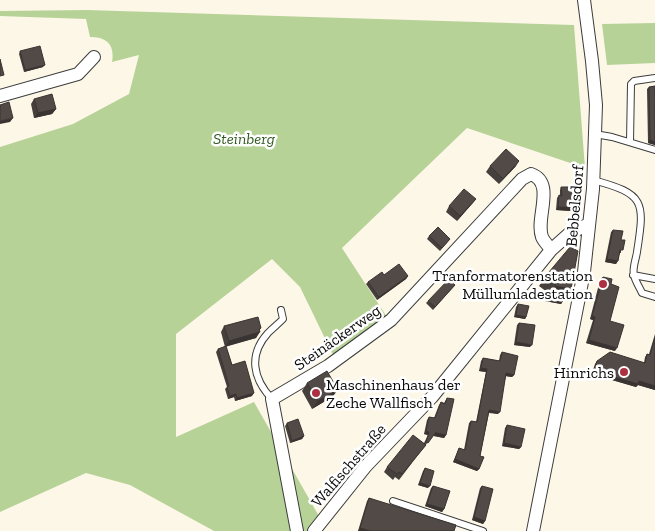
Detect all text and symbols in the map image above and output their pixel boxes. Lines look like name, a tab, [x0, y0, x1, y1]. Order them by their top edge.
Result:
park label: Steinberg	[213, 129, 276, 148]
street label: Bebbelsdorf	[561, 163, 588, 248]
place label: Tranformatorenstation Müllumladestation	[432, 266, 594, 303]
marker: Tranformatorenstation Müllumladestation	[597, 278, 609, 290]
street label: Steinäckerweg	[290, 300, 384, 374]
place label: Hinrichs	[554, 363, 614, 382]
marker: Hinrichs	[618, 366, 630, 378]
place label: Maschinenhaus der Zeche Wallfisch	[326, 375, 461, 412]
marker: Maschinenhaus der Zeche Wallfisch	[310, 387, 322, 399]
street label: Walfischstraße	[307, 420, 390, 511]

